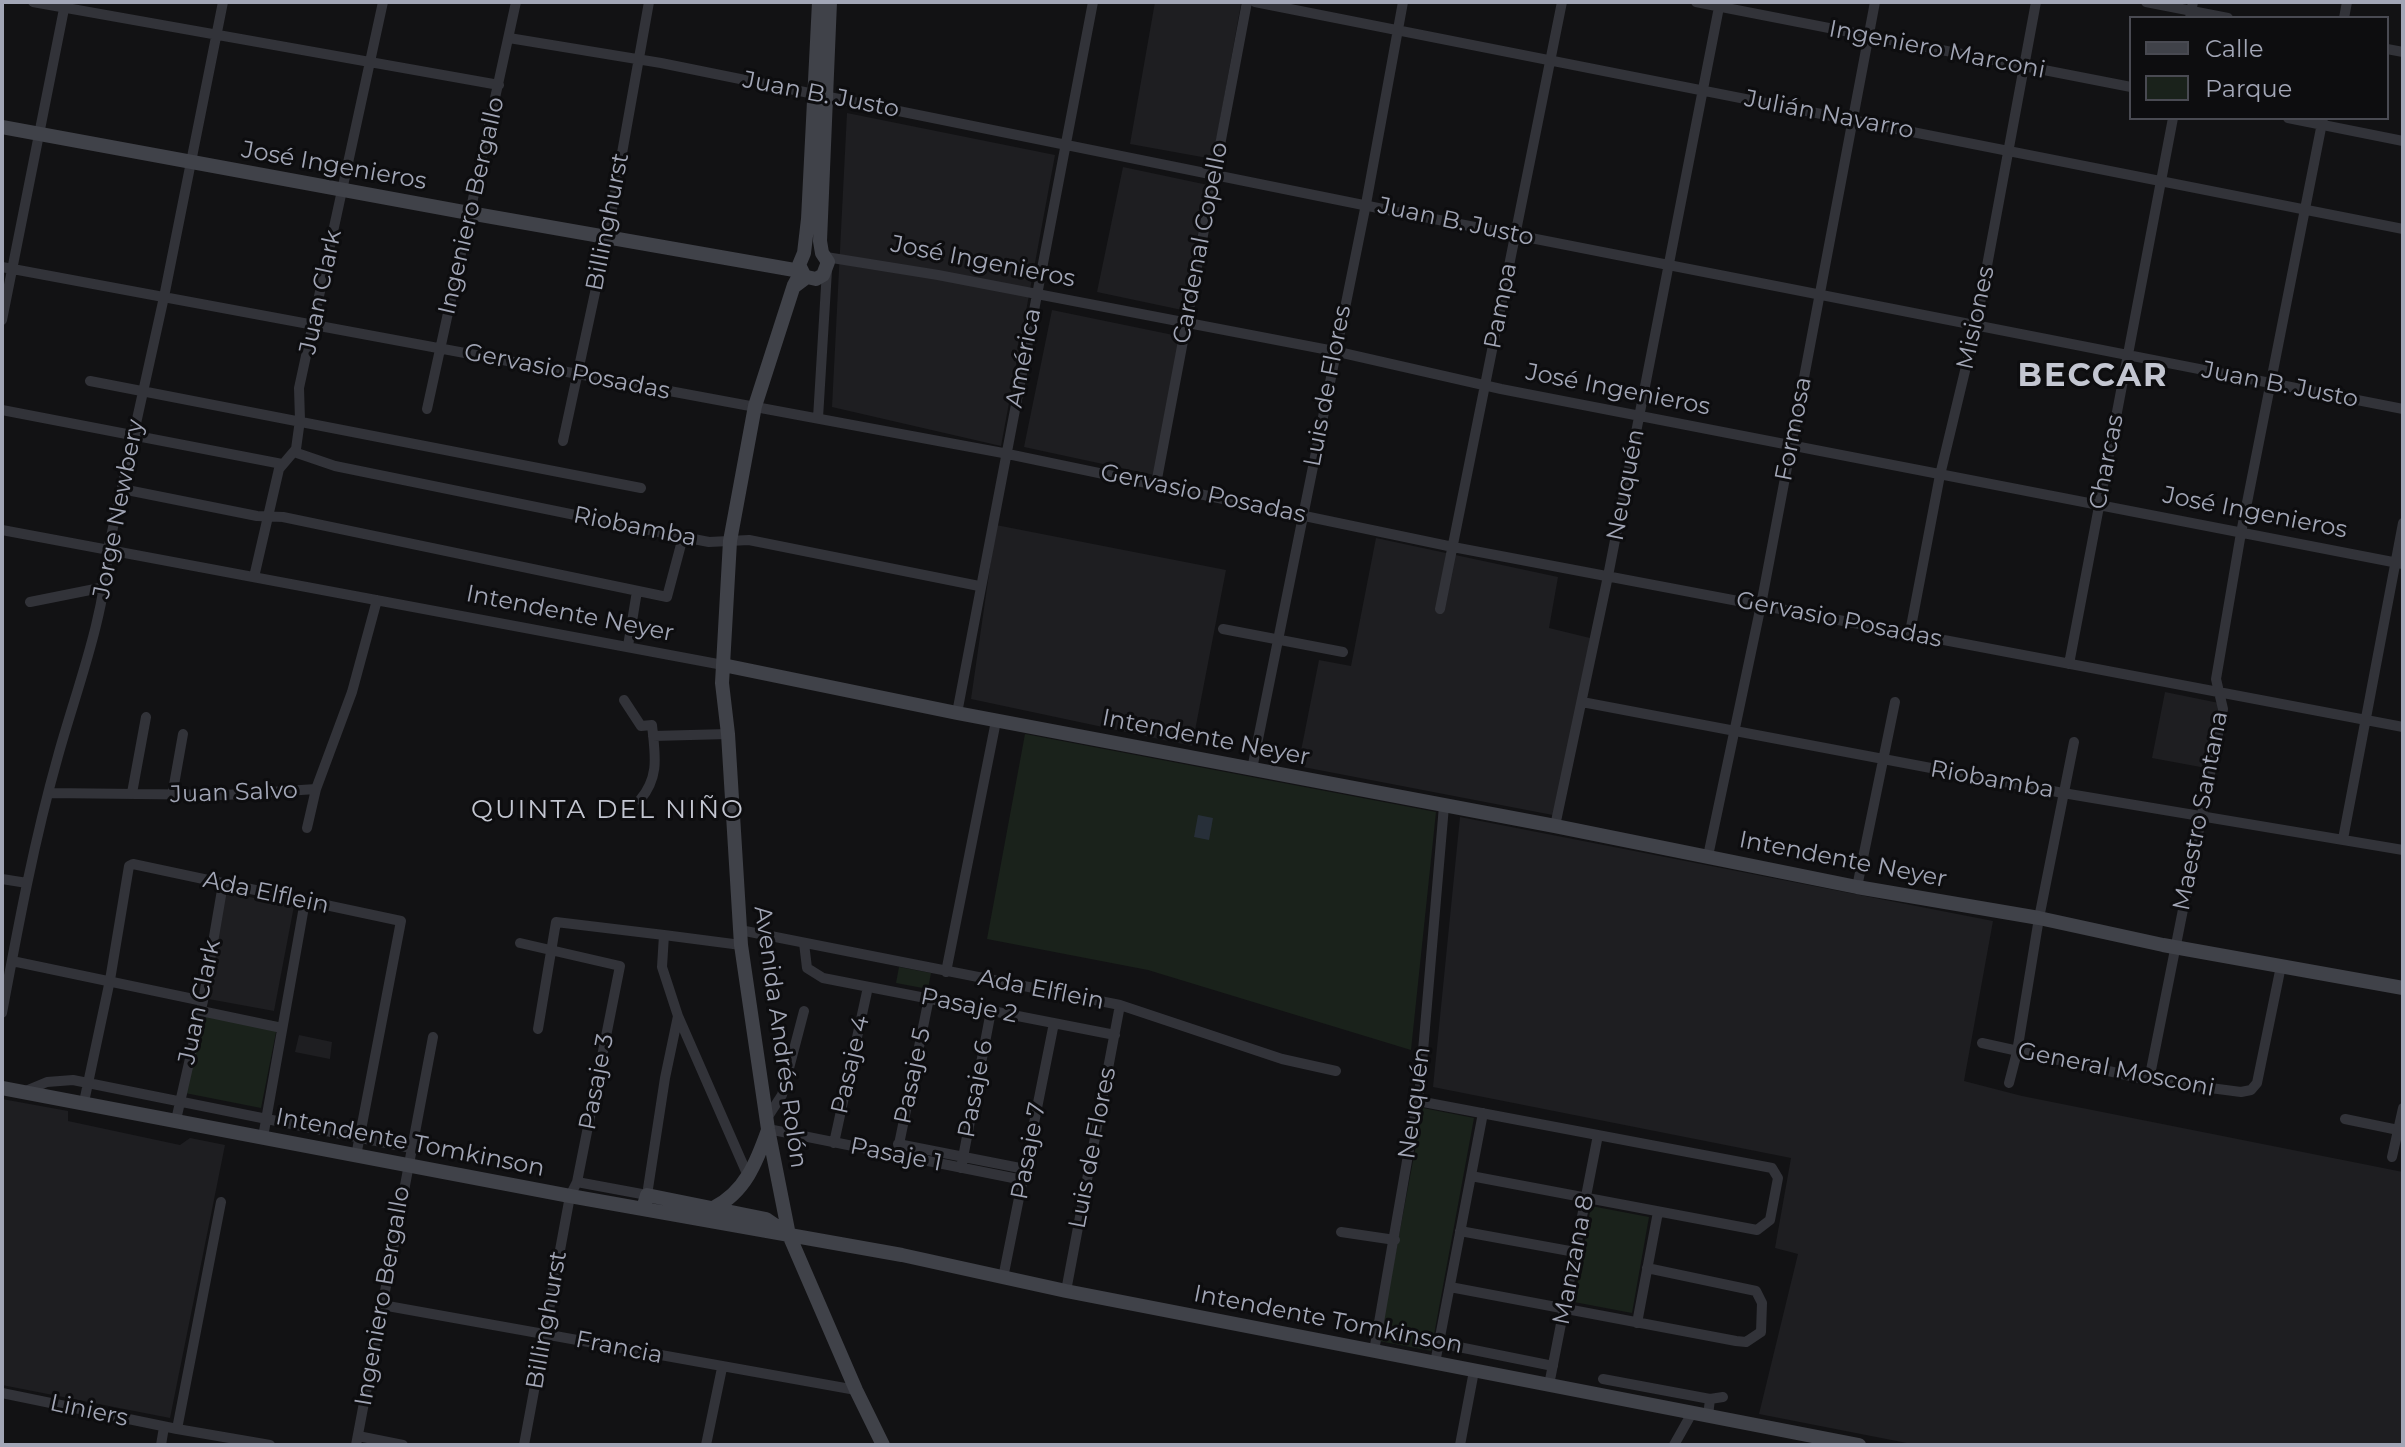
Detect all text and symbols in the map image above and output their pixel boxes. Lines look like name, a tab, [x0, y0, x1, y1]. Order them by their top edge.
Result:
street label: Ingeniero Marconi	[1826, 15, 2048, 85]
legend	[2129, 16, 2389, 120]
text: Calle	[2205, 34, 2263, 63]
street label: Juan B. Justo	[740, 66, 902, 124]
text: Parque	[2205, 74, 2292, 103]
street label: Julián Navarro	[1742, 84, 1916, 146]
street label: Ingeniero Bergallo	[433, 94, 511, 318]
street label: José Ingenieros	[239, 136, 429, 196]
street label: Cardenal Copello	[1167, 140, 1235, 346]
street label: Billinghurst	[581, 151, 635, 293]
street label: Juan B. Justo	[1375, 191, 1537, 253]
street label: Juan Clark	[294, 227, 348, 357]
street label: José Ingenieros	[888, 230, 1078, 294]
street label: Pampa	[1479, 261, 1523, 351]
street label: Misiones	[1951, 264, 2001, 372]
street label: Luis de Flores	[1298, 303, 1358, 469]
street label: América	[1000, 306, 1048, 410]
street label: Gervasio Posadas	[462, 338, 672, 406]
street label: Juan B. Justo	[2199, 356, 2361, 414]
street label: José Ingenieros	[1523, 358, 1713, 422]
district label: BECCAR	[2018, 358, 2168, 396]
street label: Formosa	[1770, 374, 1818, 484]
street label: Charcas	[2084, 412, 2130, 512]
street label: Jorge Newbery	[88, 417, 150, 601]
street label: Neuquén	[1601, 427, 1651, 543]
street label: Gervasio Posadas	[1098, 458, 1308, 530]
street label: José Ingenieros	[2160, 481, 2350, 545]
street label: Riobamba	[571, 501, 699, 553]
street label: Intendente Neyer	[464, 580, 676, 648]
street label: Gervasio Posadas	[1734, 586, 1944, 654]
street label: Intendente Neyer	[1100, 704, 1312, 772]
street label: Maestro Santana	[2168, 709, 2234, 913]
street label: Riobamba	[1928, 755, 2056, 805]
street label: Juan Salvo	[170, 776, 298, 810]
district label: QUINTA DEL NIÑO	[471, 794, 745, 826]
street label: Intendente Neyer	[1737, 826, 1949, 894]
street label: Ada Elflein	[200, 866, 332, 920]
street label: Avenida Andrés Rolón	[747, 904, 813, 1170]
street label: Juan Clark	[173, 937, 227, 1067]
street label: Ada Elflein	[975, 964, 1107, 1016]
street label: Pasaje 2	[918, 983, 1020, 1029]
street label: Pasaje 4	[826, 1013, 876, 1117]
street label: Pasaje 5	[889, 1025, 937, 1127]
street label: Pasaje 3	[574, 1031, 620, 1133]
street label: General Mosconi	[2015, 1037, 2217, 1103]
street label: Pasaje 6	[952, 1038, 1000, 1140]
street label: Neuquén	[1393, 1045, 1437, 1161]
street label: Luis de Flores	[1063, 1065, 1123, 1231]
street label: Pasaje 7	[1005, 1100, 1053, 1202]
street label: Intendente Tomkinson	[273, 1103, 547, 1183]
street label: Pasaje 1	[848, 1132, 944, 1178]
street label: Ingeniero Bergallo	[349, 1184, 417, 1408]
street label: Manzana 8	[1547, 1193, 1601, 1327]
street label: Billinghurst	[521, 1249, 573, 1391]
street label: Intendente Tomkinson	[1191, 1280, 1465, 1360]
street label: Francia	[573, 1325, 665, 1371]
street label: Liniers	[47, 1389, 131, 1433]

